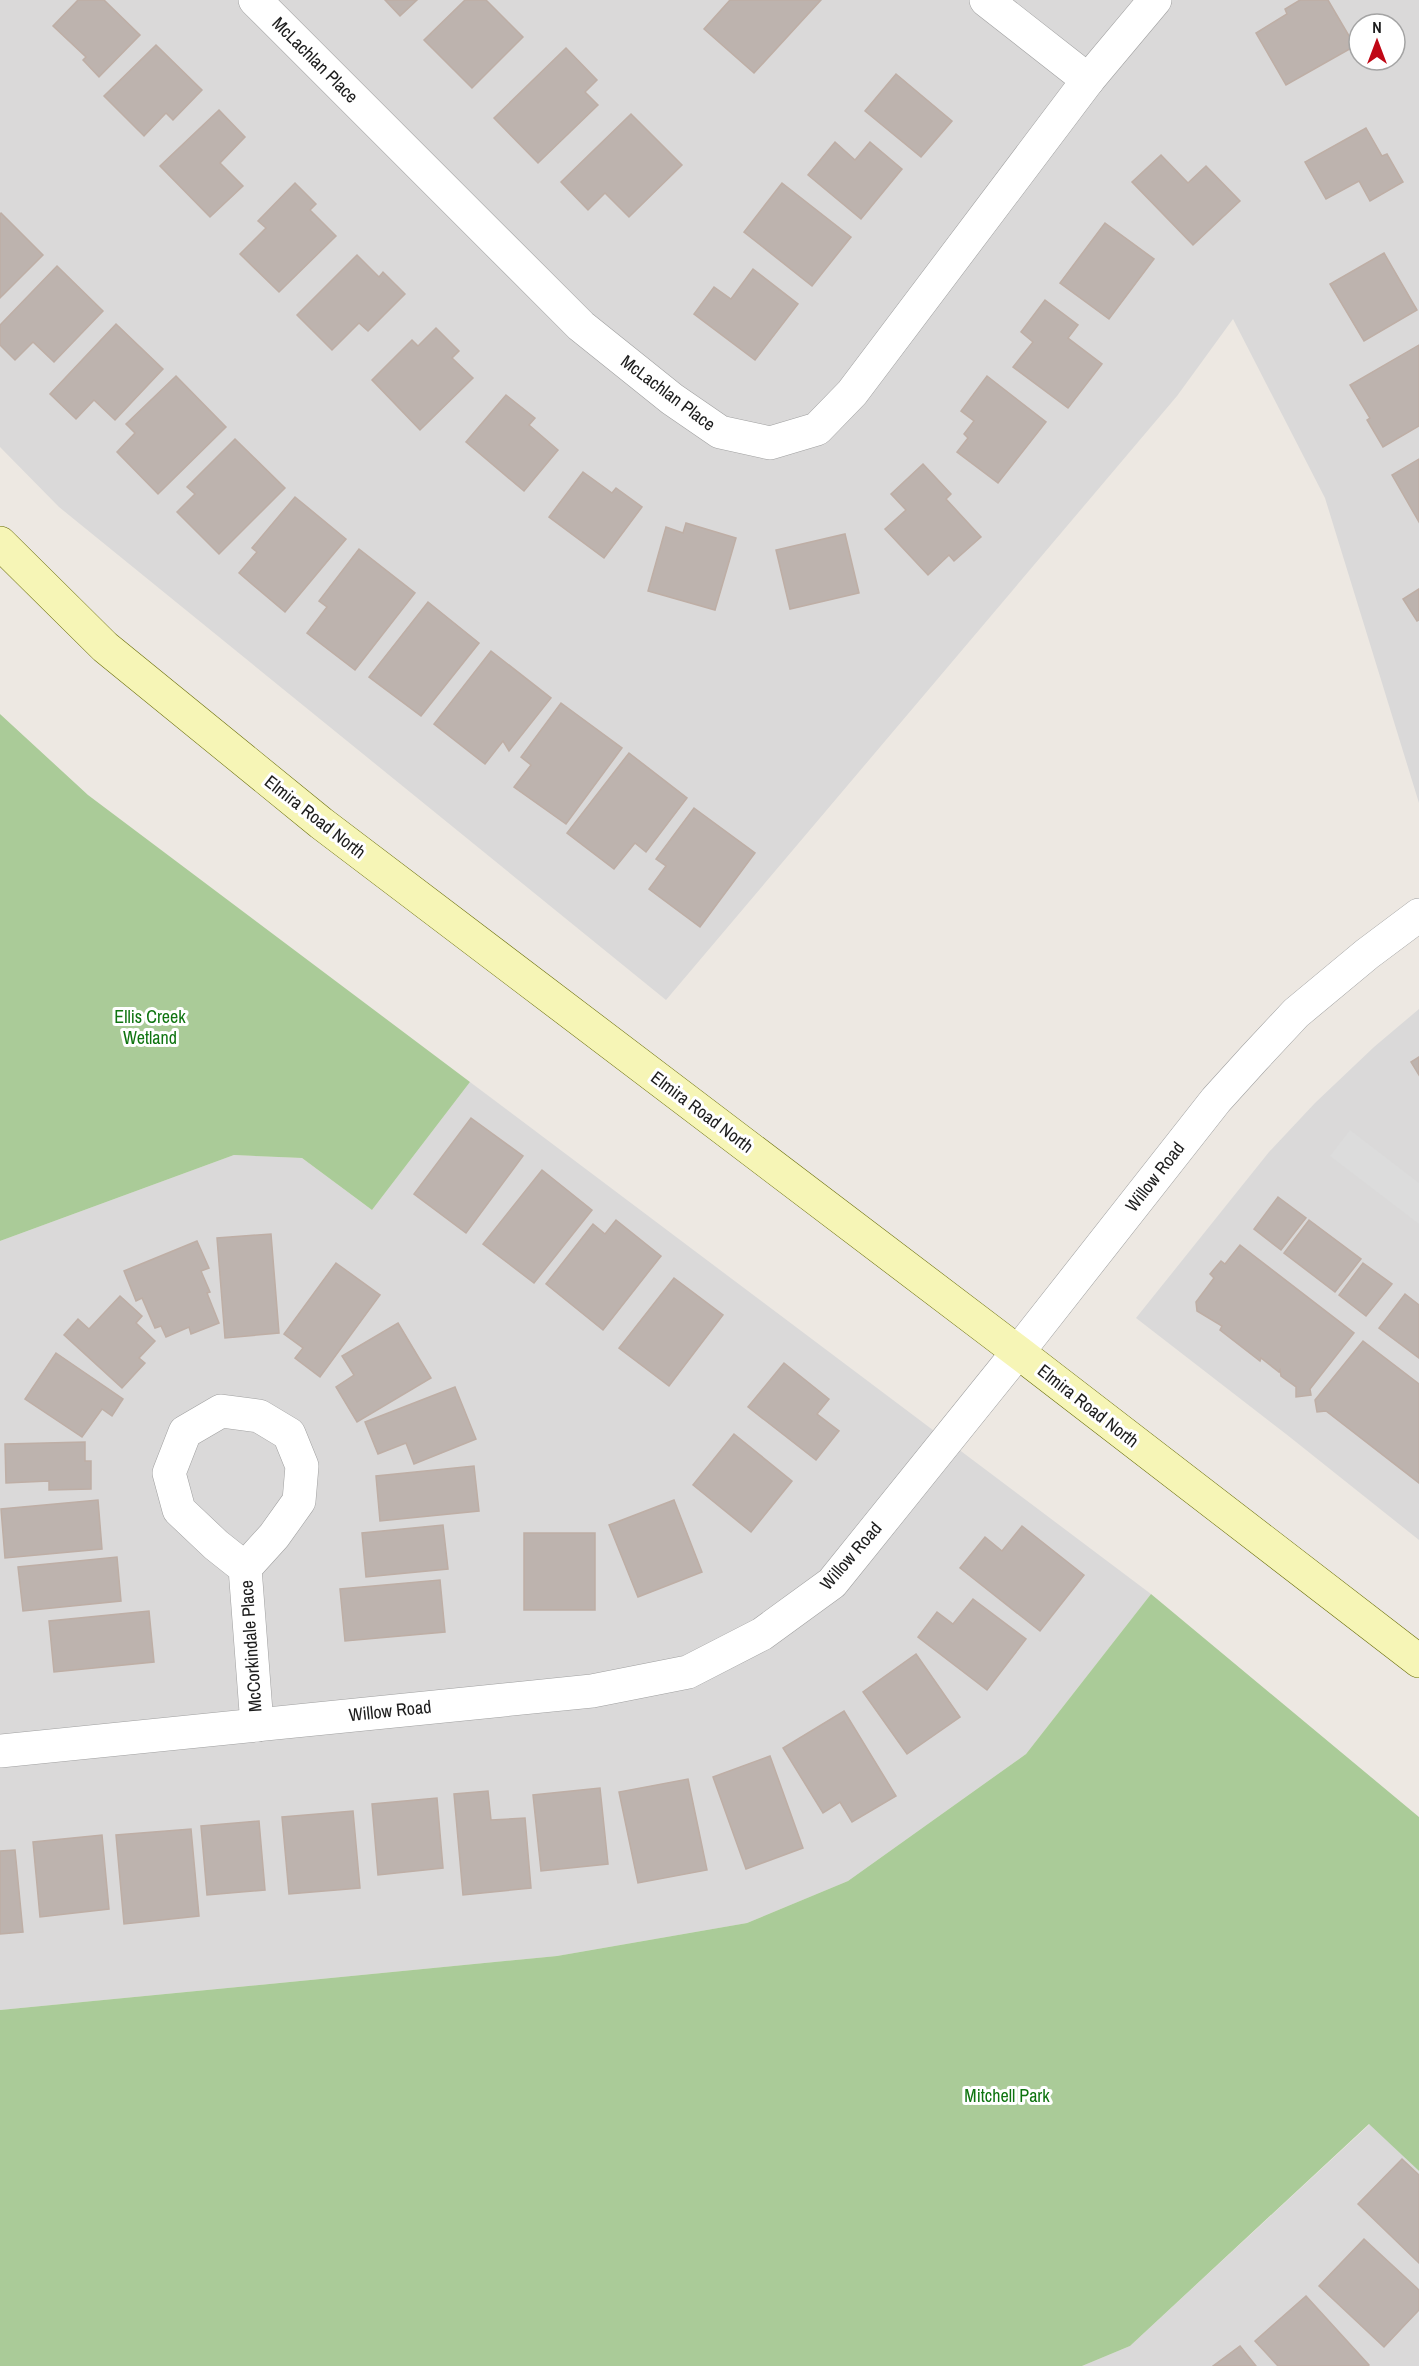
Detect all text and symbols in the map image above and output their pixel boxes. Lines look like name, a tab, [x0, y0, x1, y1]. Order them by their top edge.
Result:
street label: McLachlan Place	[267, 11, 364, 108]
north arrow	[1347, 12, 1407, 72]
text: N	[1372, 16, 1382, 38]
street label: McLachlan Place	[616, 349, 721, 436]
street label: Elmira Road North	[259, 769, 371, 864]
park label: Ellis Creek Wetland	[114, 1004, 186, 1050]
street label: Elmira Road North	[646, 1065, 759, 1158]
street label: Willow Road	[1119, 1136, 1190, 1217]
street label: Elmira Road North	[1032, 1358, 1144, 1453]
street label: Willow Road	[814, 1516, 887, 1595]
street label: McCorkindale Place	[233, 1579, 268, 1713]
street label: Willow Road	[347, 1694, 432, 1727]
park label: Mitchell Park	[964, 2083, 1050, 2108]

